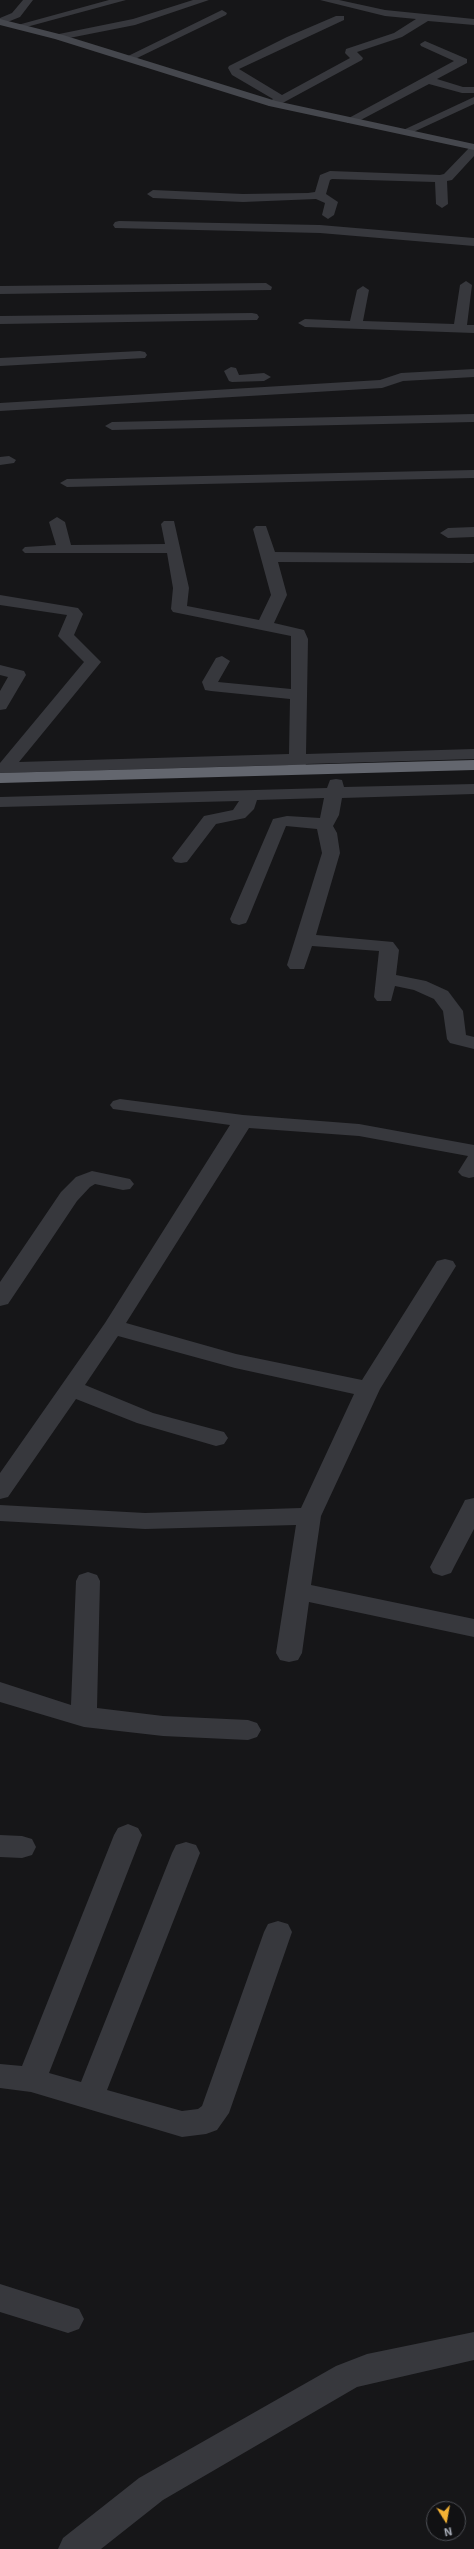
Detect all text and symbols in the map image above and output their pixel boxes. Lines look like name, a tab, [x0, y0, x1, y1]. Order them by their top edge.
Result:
north arrow	[426, 2501, 466, 2541]
text: N	[443, 2525, 453, 2539]

